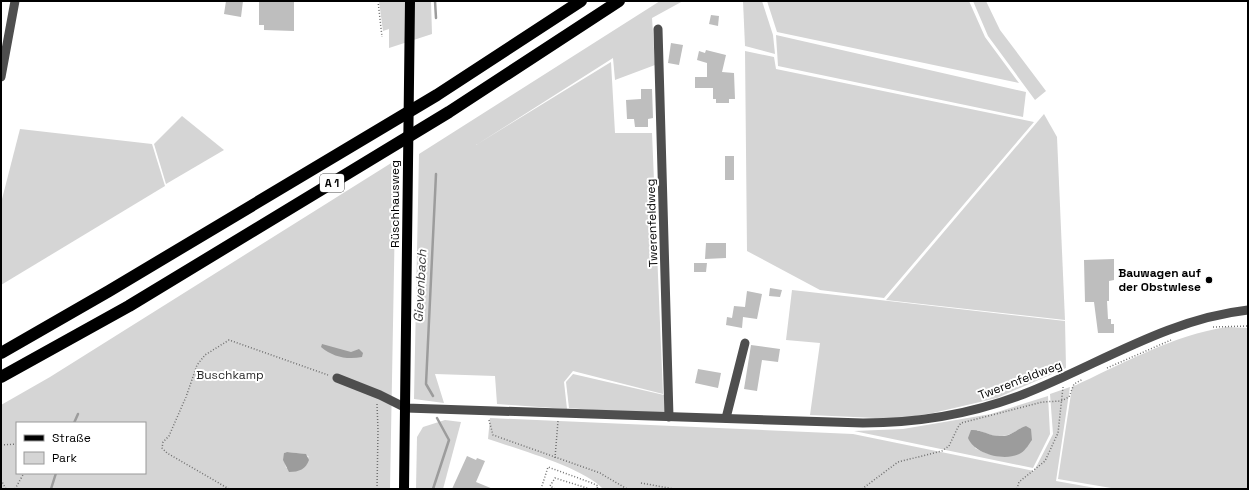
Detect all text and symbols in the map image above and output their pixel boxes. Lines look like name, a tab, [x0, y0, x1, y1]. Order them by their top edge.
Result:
street label: Rüschhausweg	[387, 160, 403, 248]
road number: A 1	[320, 174, 344, 192]
street label: Twerenfeldweg	[642, 179, 662, 267]
water label: Gievenbach	[410, 248, 430, 323]
place label: Bauwagen auf der Obstwiese	[1118, 265, 1201, 295]
marker: Bauwagen auf der Obstwiese	[1204, 275, 1214, 285]
street label: Twerenfeldweg	[976, 357, 1064, 403]
park label: Buschkamp	[196, 367, 264, 383]
legend	[16, 422, 146, 474]
text: Straße	[52, 430, 91, 446]
text: Park	[52, 450, 77, 466]

